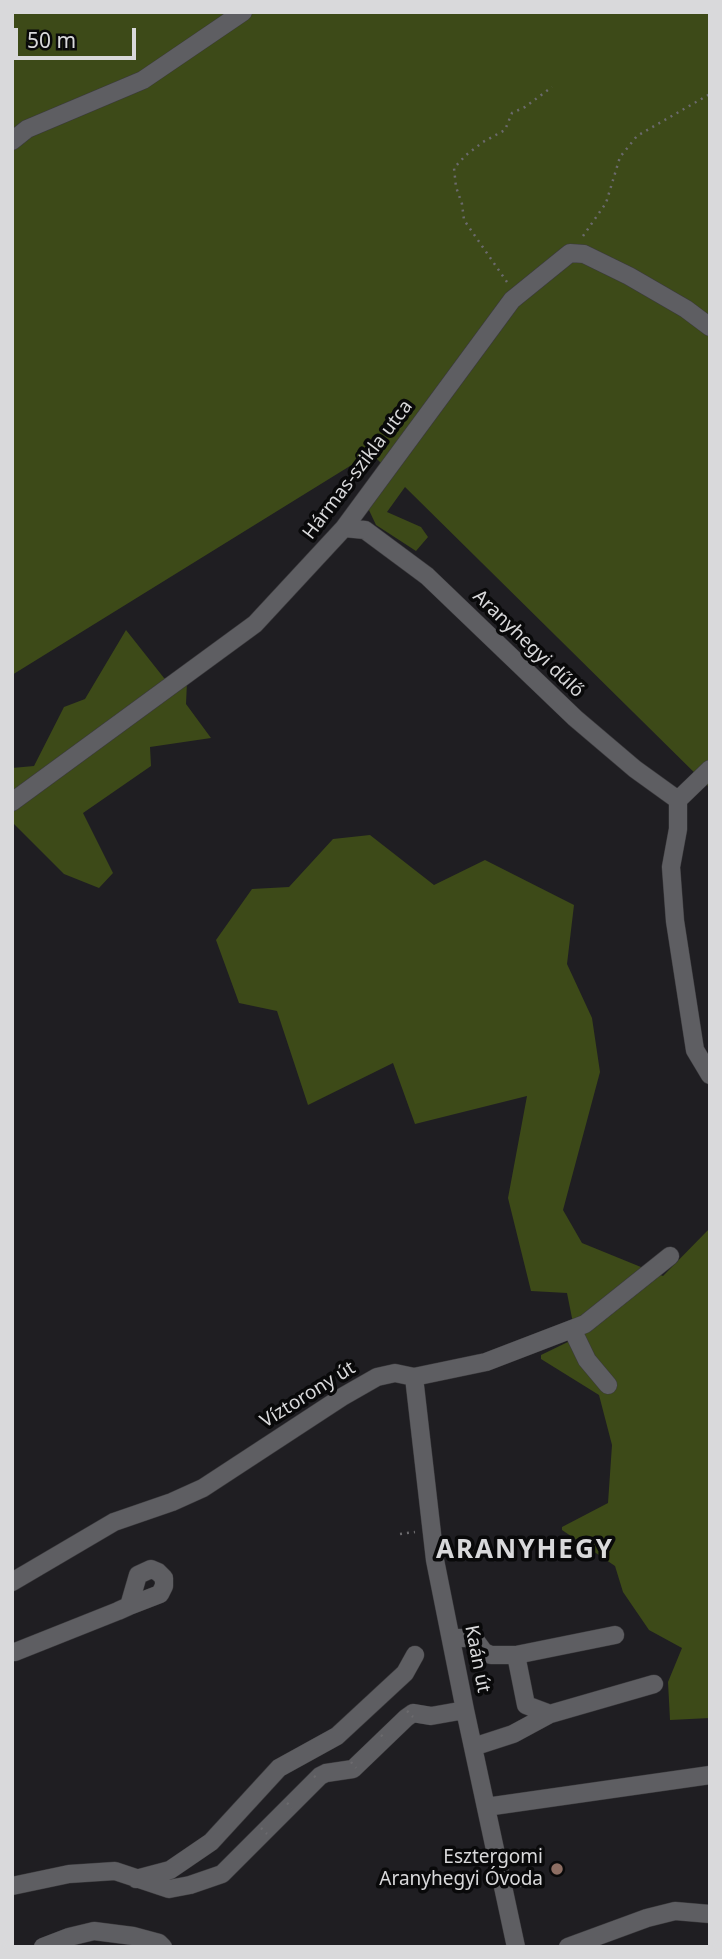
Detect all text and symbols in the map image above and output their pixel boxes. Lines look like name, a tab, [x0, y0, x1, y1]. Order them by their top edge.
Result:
scale bar	[18, 14, 140, 58]
text: 50 m	[27, 26, 76, 54]
street label: Hármas-szikla utca	[298, 396, 418, 544]
street label: Aranyhegyi dűlő	[468, 585, 588, 703]
street label: Víztorony út	[256, 1357, 360, 1433]
district label: ARANYHEGY	[437, 1535, 613, 1567]
street label: Kaán út	[459, 1623, 495, 1695]
place label: Esztergomi Aranyhegyi Óvoda	[379, 1847, 543, 1891]
marker: Esztergomi Aranyhegyi Óvoda	[549, 1861, 565, 1877]

